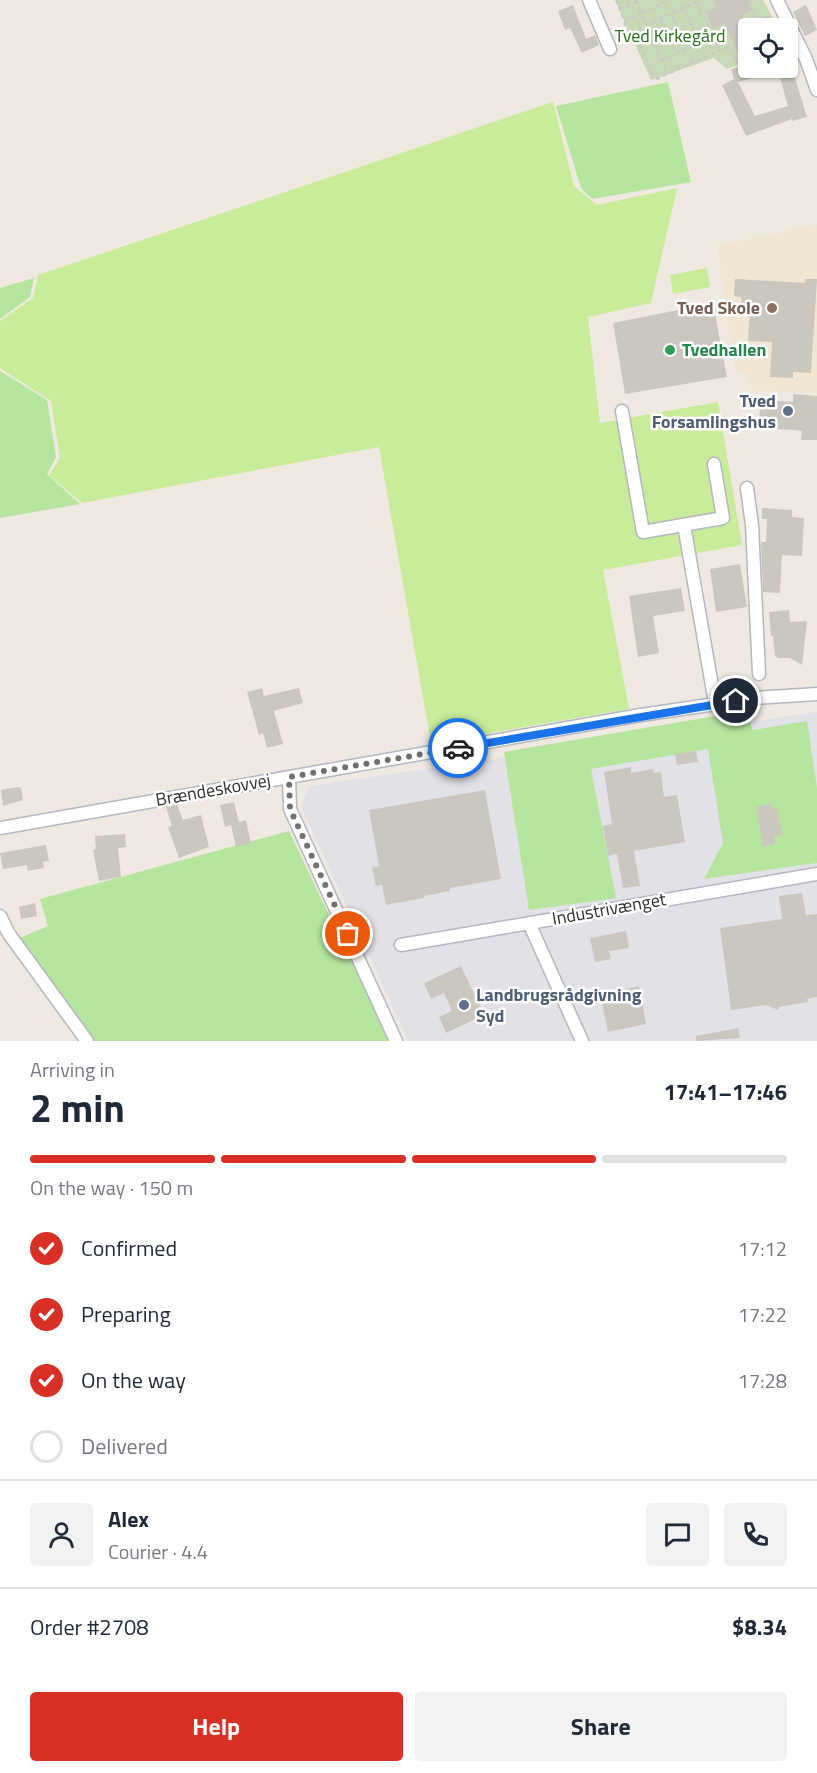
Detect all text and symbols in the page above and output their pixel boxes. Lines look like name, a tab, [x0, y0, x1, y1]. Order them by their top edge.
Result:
map controls	[738, 18, 798, 78]
button: locate	[738, 18, 798, 78]
park label: Tved Kirkegård	[614, 22, 726, 49]
place label: Tved Skole	[677, 294, 760, 321]
marker: Tved Skole	[765, 301, 779, 315]
place label: Tvedhallen	[682, 336, 767, 363]
marker: Tvedhallen	[663, 343, 677, 357]
place label: Tved Forsamlingshus	[652, 387, 776, 435]
marker: Tved Forsamlingshus	[781, 404, 795, 418]
pin	[710, 675, 761, 726]
icon: home	[719, 684, 752, 717]
courier	[428, 718, 488, 778]
icon: car	[442, 732, 475, 765]
street label: Brændeskovvej	[153, 766, 273, 813]
street label: Industrivænget	[550, 885, 669, 932]
pin	[322, 908, 373, 959]
icon: bag	[331, 917, 364, 950]
place label: Landbrugsrådgivning Syd	[476, 981, 642, 1029]
marker: Landbrugsrådgivning Syd	[457, 998, 471, 1012]
text: Arriving in	[30, 1054, 115, 1085]
text: 17:41–17:46	[664, 1075, 787, 1109]
text: 2 min	[30, 1078, 125, 1137]
text: On the way · 150 m	[30, 1172, 193, 1203]
text: Confirmed	[81, 1231, 177, 1265]
icon: check	[30, 1232, 63, 1265]
text: 17:12	[738, 1233, 787, 1264]
text: Preparing	[81, 1297, 171, 1331]
icon: check	[30, 1298, 63, 1331]
text: 17:22	[738, 1299, 787, 1330]
text: On the way	[81, 1363, 186, 1397]
icon: check	[30, 1364, 63, 1397]
text: 17:28	[738, 1365, 787, 1396]
text: Delivered	[81, 1429, 168, 1463]
text: Alex	[108, 1502, 149, 1536]
button: person	[30, 1503, 93, 1566]
button: chat	[646, 1503, 709, 1566]
button: phone	[724, 1503, 787, 1566]
text: Courier · 4.4	[108, 1536, 208, 1567]
text: Order #2708	[30, 1610, 149, 1644]
text: $8.34	[732, 1610, 787, 1644]
button: Help	[30, 1692, 403, 1761]
button: Share	[415, 1692, 787, 1761]

